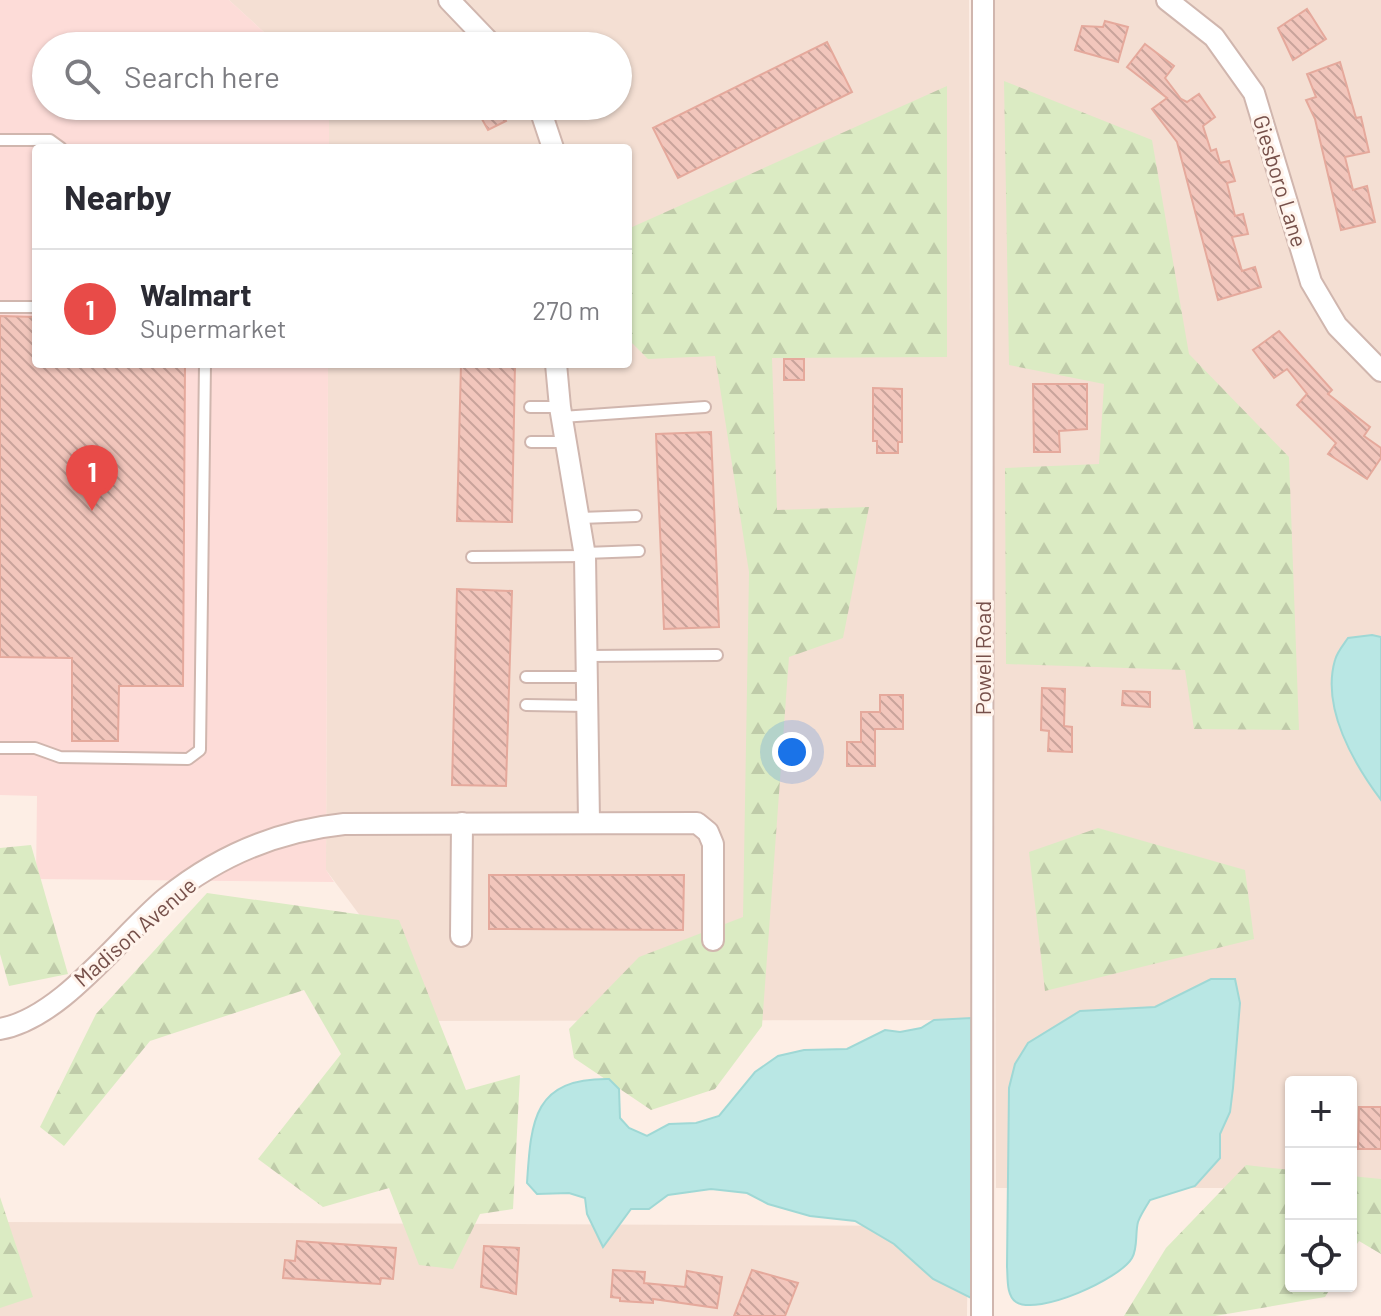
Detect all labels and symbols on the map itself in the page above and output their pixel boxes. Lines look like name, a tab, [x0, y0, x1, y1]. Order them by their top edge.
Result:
street label: Giesboro Lane	[1249, 112, 1313, 250]
pin: 1	[66, 445, 118, 511]
street label: Powell Road	[969, 601, 995, 715]
your location	[772, 732, 812, 772]
street label: Madison Avenue	[68, 871, 201, 991]

